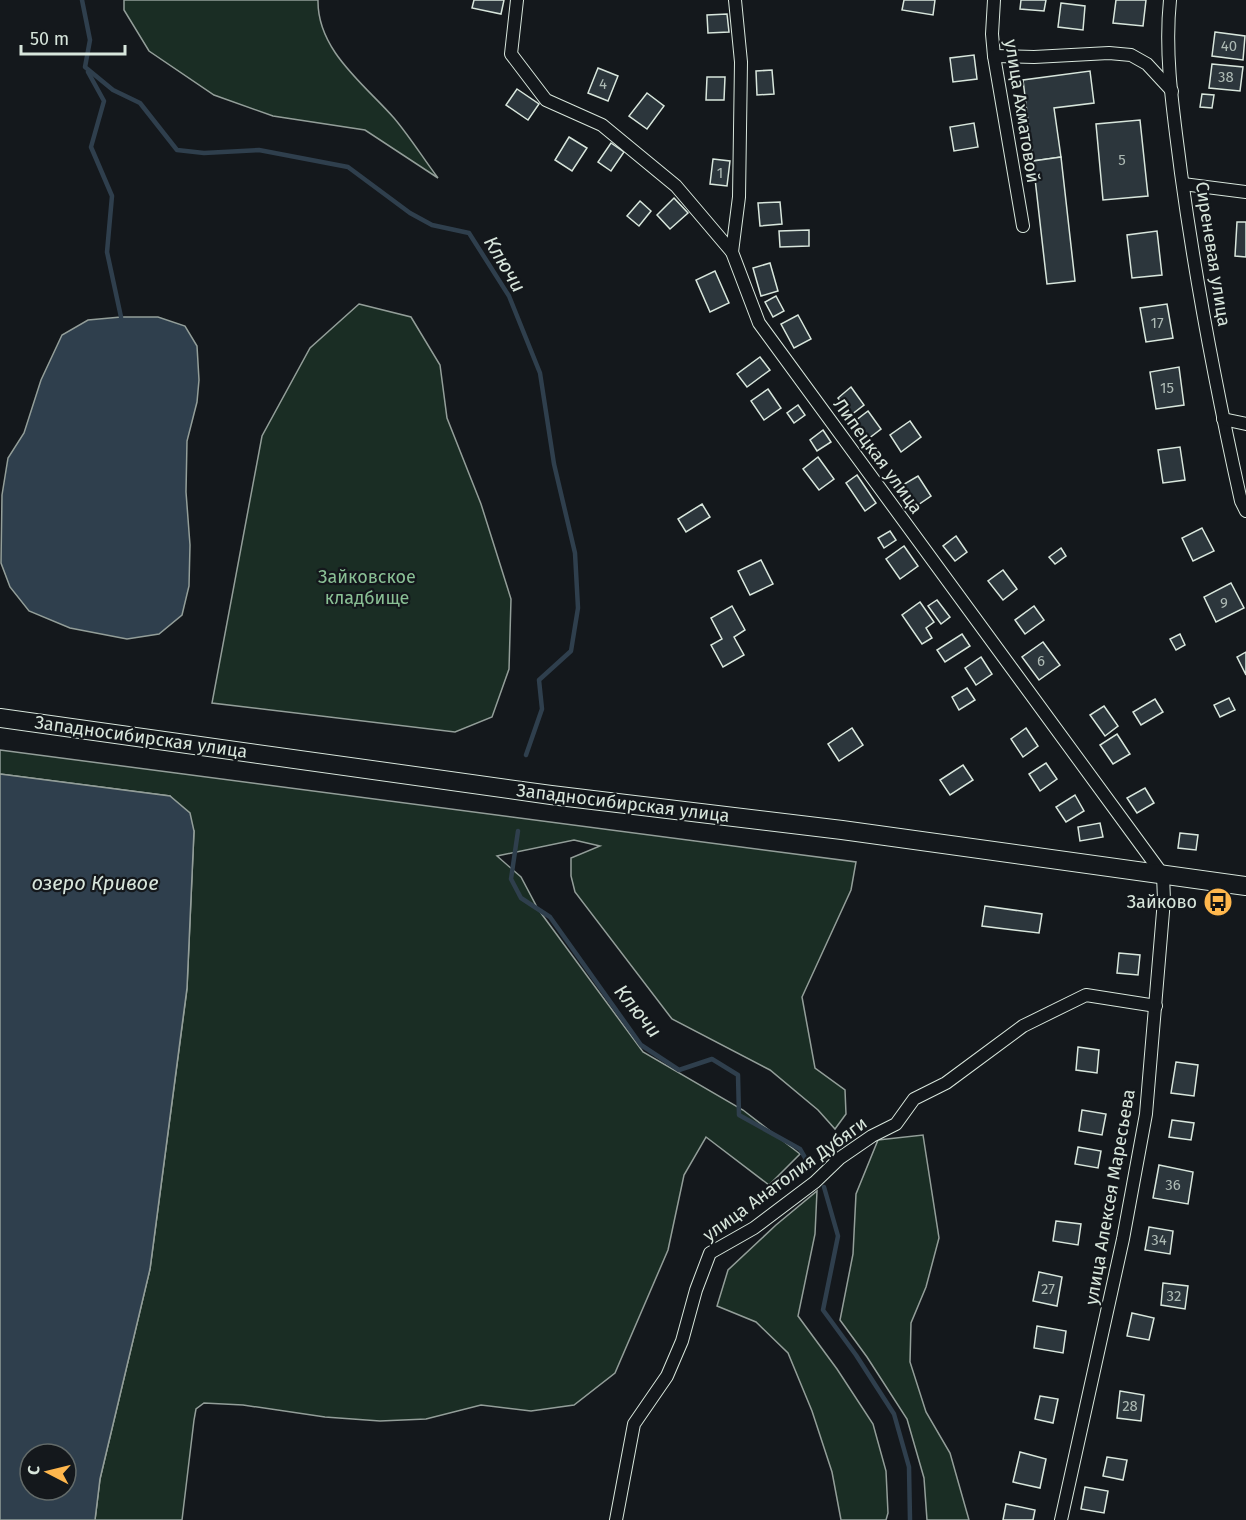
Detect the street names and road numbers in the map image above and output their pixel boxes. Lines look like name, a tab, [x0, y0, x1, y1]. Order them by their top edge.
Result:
street label: улица Ахматовой	[1000, 38, 1044, 184]
street label: Сиреневая улица	[1191, 180, 1235, 328]
street label: Липецкая улица	[829, 394, 927, 518]
street label: Западносибирская улица	[33, 711, 249, 763]
street label: Западносибирская улица	[515, 779, 731, 827]
street label: улица Алексея Маресьева	[1080, 1087, 1140, 1307]
street label: улица Анатолия Дубяги	[699, 1112, 871, 1246]

